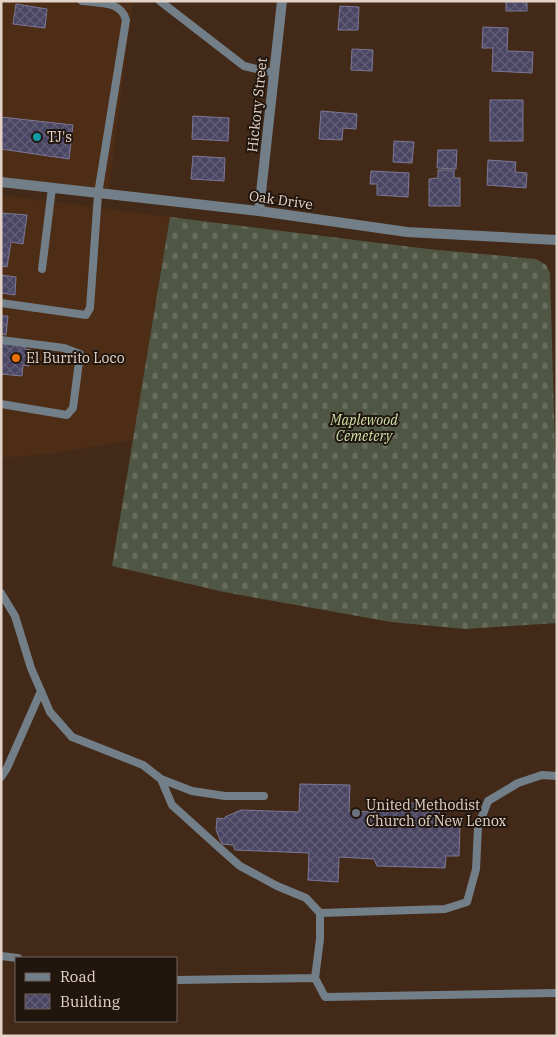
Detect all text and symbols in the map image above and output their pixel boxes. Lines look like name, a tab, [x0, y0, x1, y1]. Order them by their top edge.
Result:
street label: Hickory Street	[243, 57, 271, 153]
place label: TJ's	[47, 128, 72, 146]
marker: TJ's	[31, 131, 43, 143]
street label: Oak Drive	[248, 187, 314, 213]
place label: El Burrito Loco	[26, 349, 125, 367]
marker: El Burrito Loco	[10, 352, 22, 364]
park label: Maplewood Cemetery	[329, 411, 398, 445]
place label: United Methodist Church of New Lenox	[366, 796, 507, 830]
marker: United Methodist Church of New Lenox	[350, 807, 362, 819]
legend	[15, 957, 178, 1022]
text: Road	[60, 967, 96, 986]
text: Building	[60, 992, 120, 1011]

